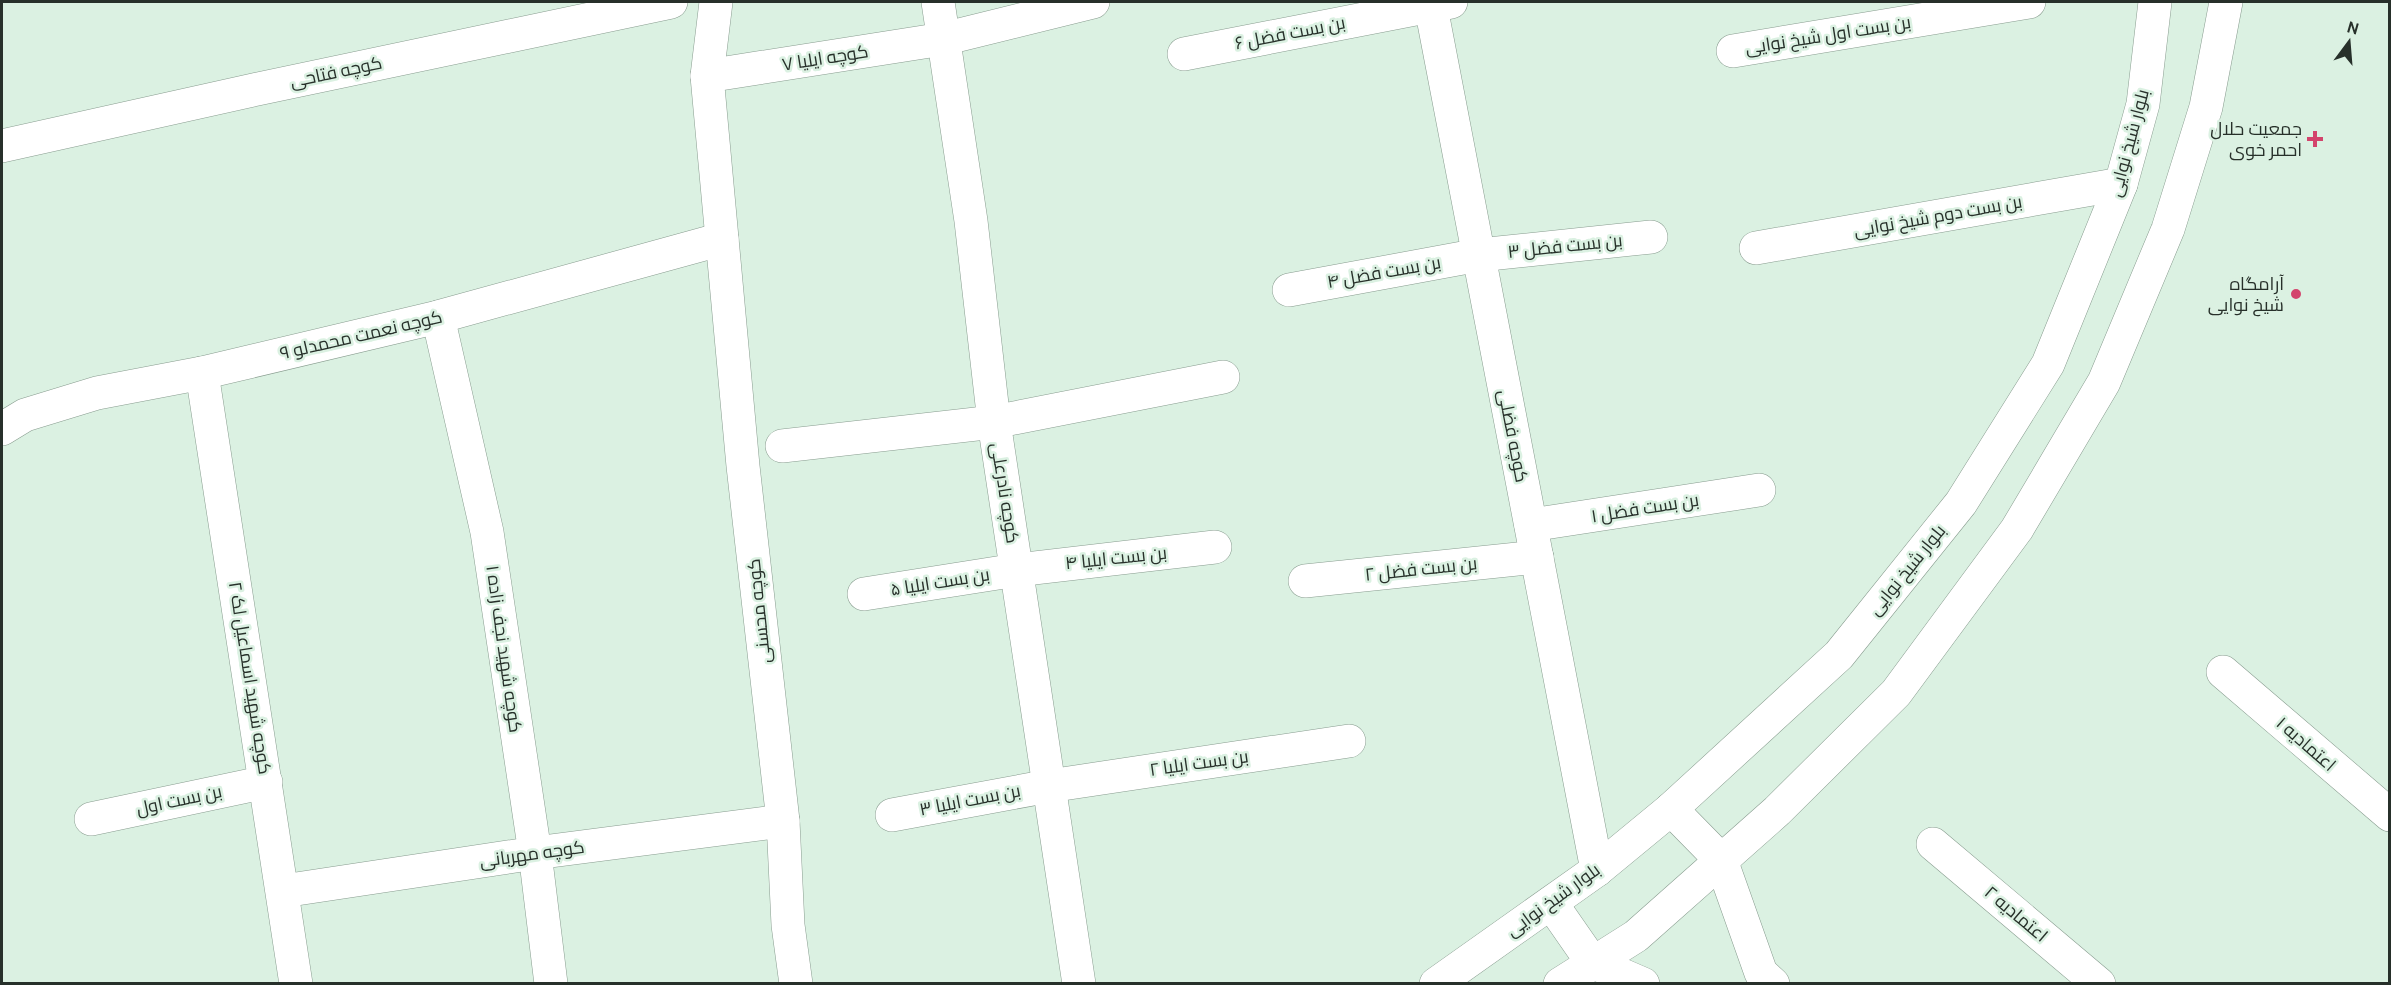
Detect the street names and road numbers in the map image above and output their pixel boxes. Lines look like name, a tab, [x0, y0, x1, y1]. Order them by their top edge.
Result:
street label: بن بست اول شیخ نوایی	[1744, 11, 1913, 60]
street label: ۶ بن بست فضل	[1233, 12, 1347, 54]
street label: ۷ کوچه ایلیا	[780, 40, 870, 77]
street label: کوچه فتاحی	[288, 52, 384, 93]
street label: بلوار شیخ نوایی	[2104, 87, 2155, 200]
street label: بن بست دوم شیخ نوایی	[1852, 190, 2024, 243]
street label: ۳ بن بست فضل	[1506, 229, 1624, 263]
street label: ۴ بن بست فضل	[1325, 251, 1443, 293]
street label: کوچه نعمت محمدلو ۹	[278, 306, 445, 365]
street label: کوچه فضلی	[1492, 388, 1533, 484]
street label: کوچه نادرعلی	[985, 441, 1024, 545]
street label: بن بست فضل ۱	[1589, 489, 1701, 527]
street label: بلوار شیخ نوایی	[1864, 520, 1951, 621]
street label: ۴ بن بست ایلیا	[1064, 542, 1168, 574]
street label: ۲ بن بست فضل	[1364, 552, 1478, 586]
street label: کوچه محسنی	[743, 557, 776, 664]
street label: ۵ بن بست ایلیا	[889, 563, 991, 601]
street label: کوچه شهید نجف زاده ۱	[480, 564, 527, 734]
street label: کوچه شهید اسماعیل لک ۲	[223, 580, 276, 776]
street label: اعتمادیه ۱	[2272, 712, 2340, 776]
street label: بن بست ایلیا ۲	[1148, 745, 1250, 781]
street label: ۳ بن بست ایلیا	[918, 779, 1022, 821]
street label: بن بست اول	[134, 780, 224, 820]
street label: کوچه مهربانی	[478, 836, 586, 873]
street label: بلوار شیخ نوایی	[1502, 859, 1605, 942]
street label: اعتمادیه ۲	[1980, 881, 2052, 947]

